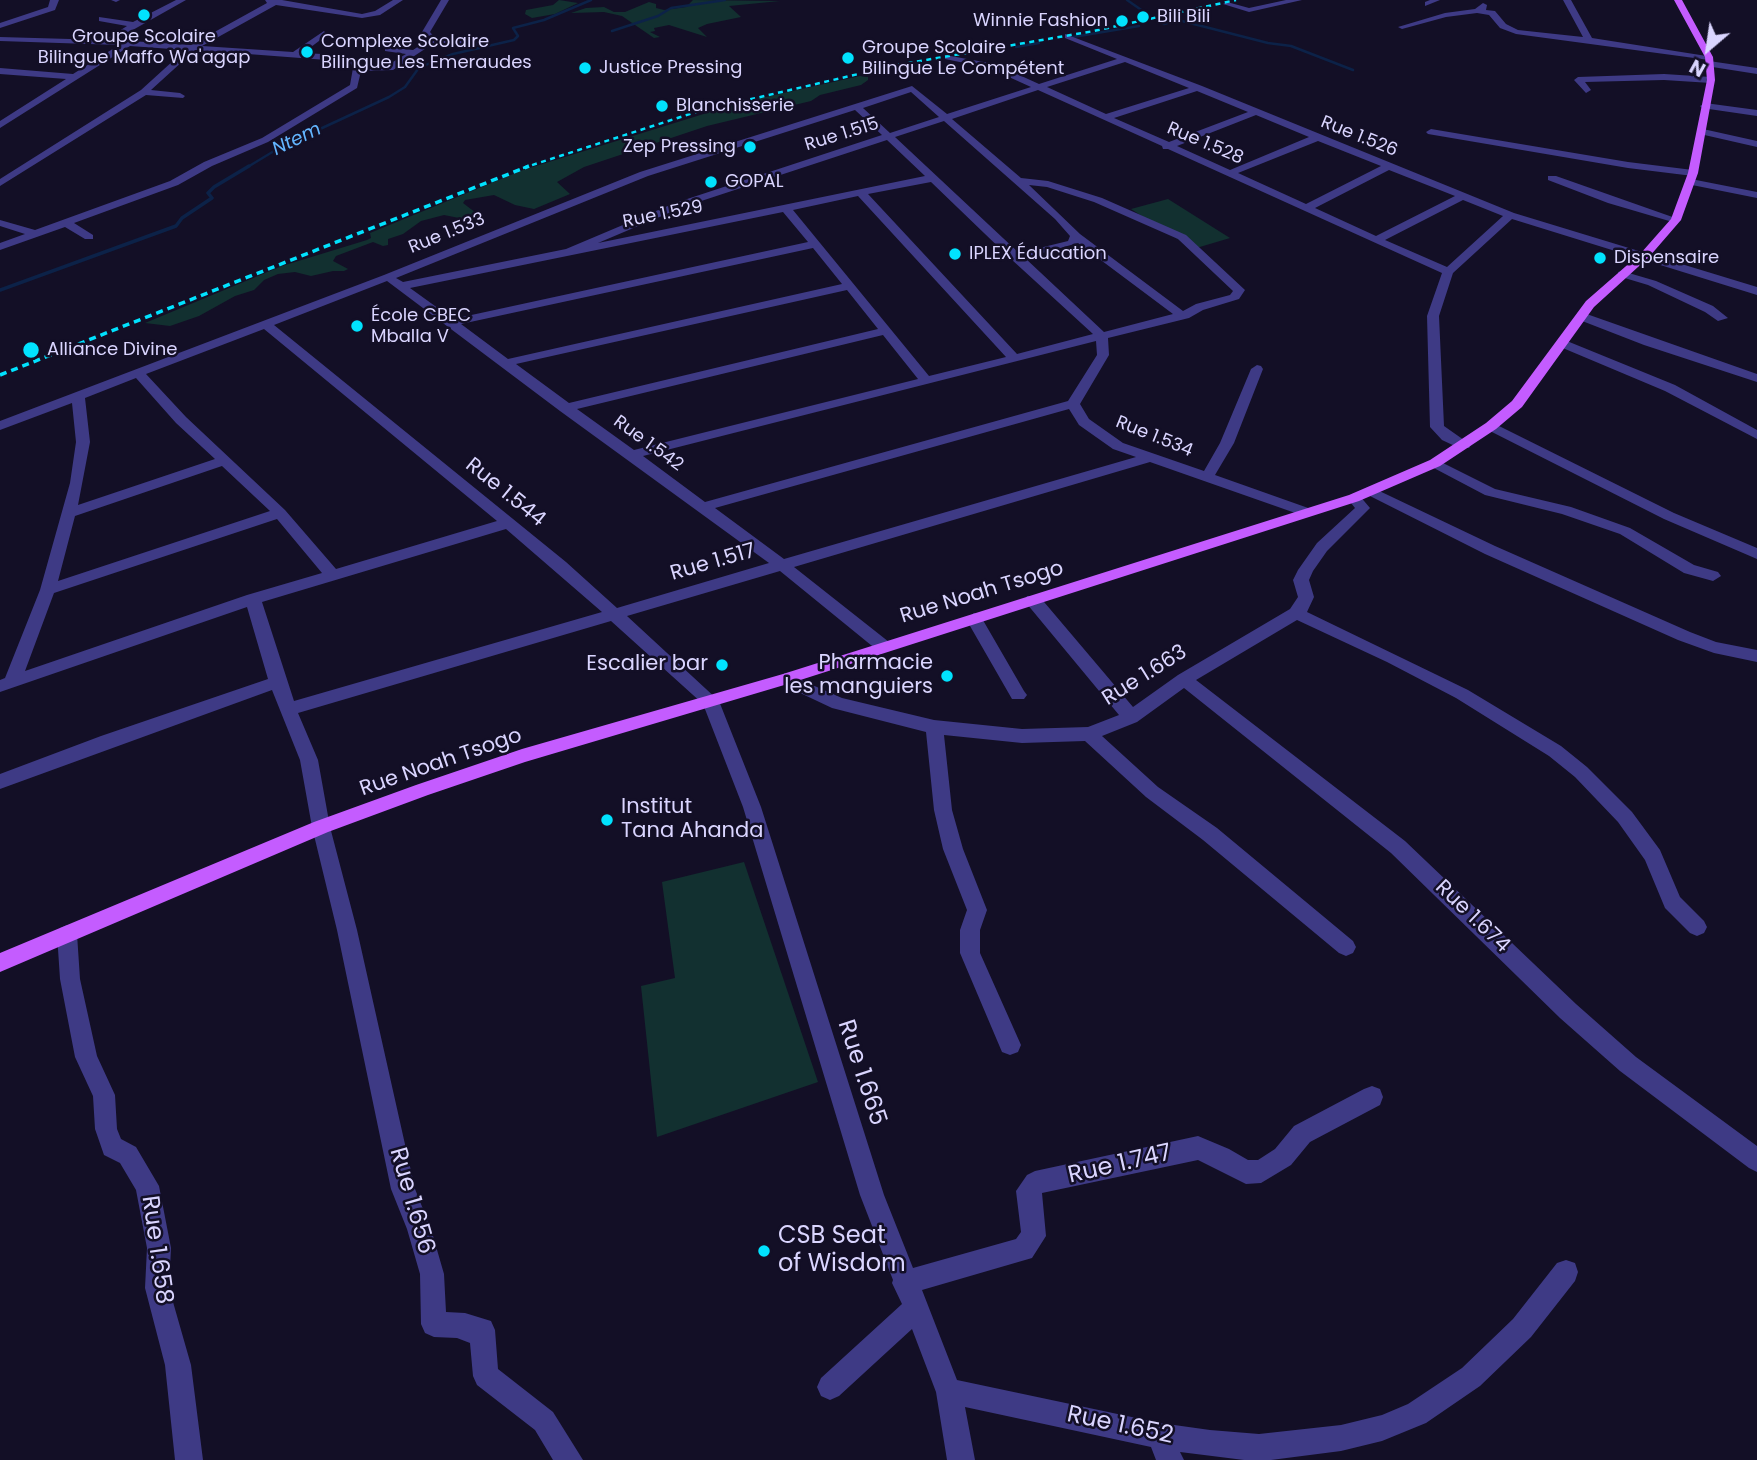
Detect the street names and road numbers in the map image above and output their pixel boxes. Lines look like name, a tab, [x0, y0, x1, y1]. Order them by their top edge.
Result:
street label: Rue 1.526	[1317, 112, 1401, 162]
street label: Rue 1.515	[802, 114, 882, 156]
street label: Rue 1.528	[1164, 118, 1246, 170]
street label: Rue 1.529	[621, 197, 705, 233]
street label: Rue 1.533	[406, 209, 488, 259]
street label: Rue 1.542	[609, 411, 687, 477]
street label: Rue 1.534	[1112, 412, 1196, 462]
street label: Rue 1.544	[460, 453, 550, 533]
street label: Rue 1.517	[668, 539, 758, 587]
street label: Rue Noah Tsogo	[897, 556, 1067, 630]
street label: Rue 1.663	[1098, 640, 1192, 712]
street label: Rue Noah Tsogo	[357, 723, 525, 803]
street label: Rue 1.674	[1429, 875, 1515, 959]
street label: Rue 1.665	[830, 1016, 892, 1130]
street label: Rue 1.747	[1065, 1139, 1175, 1191]
street label: Rue 1.656	[382, 1144, 440, 1258]
street label: Rue 1.658	[134, 1194, 178, 1306]
street label: Rue 1.652	[1064, 1401, 1176, 1451]

